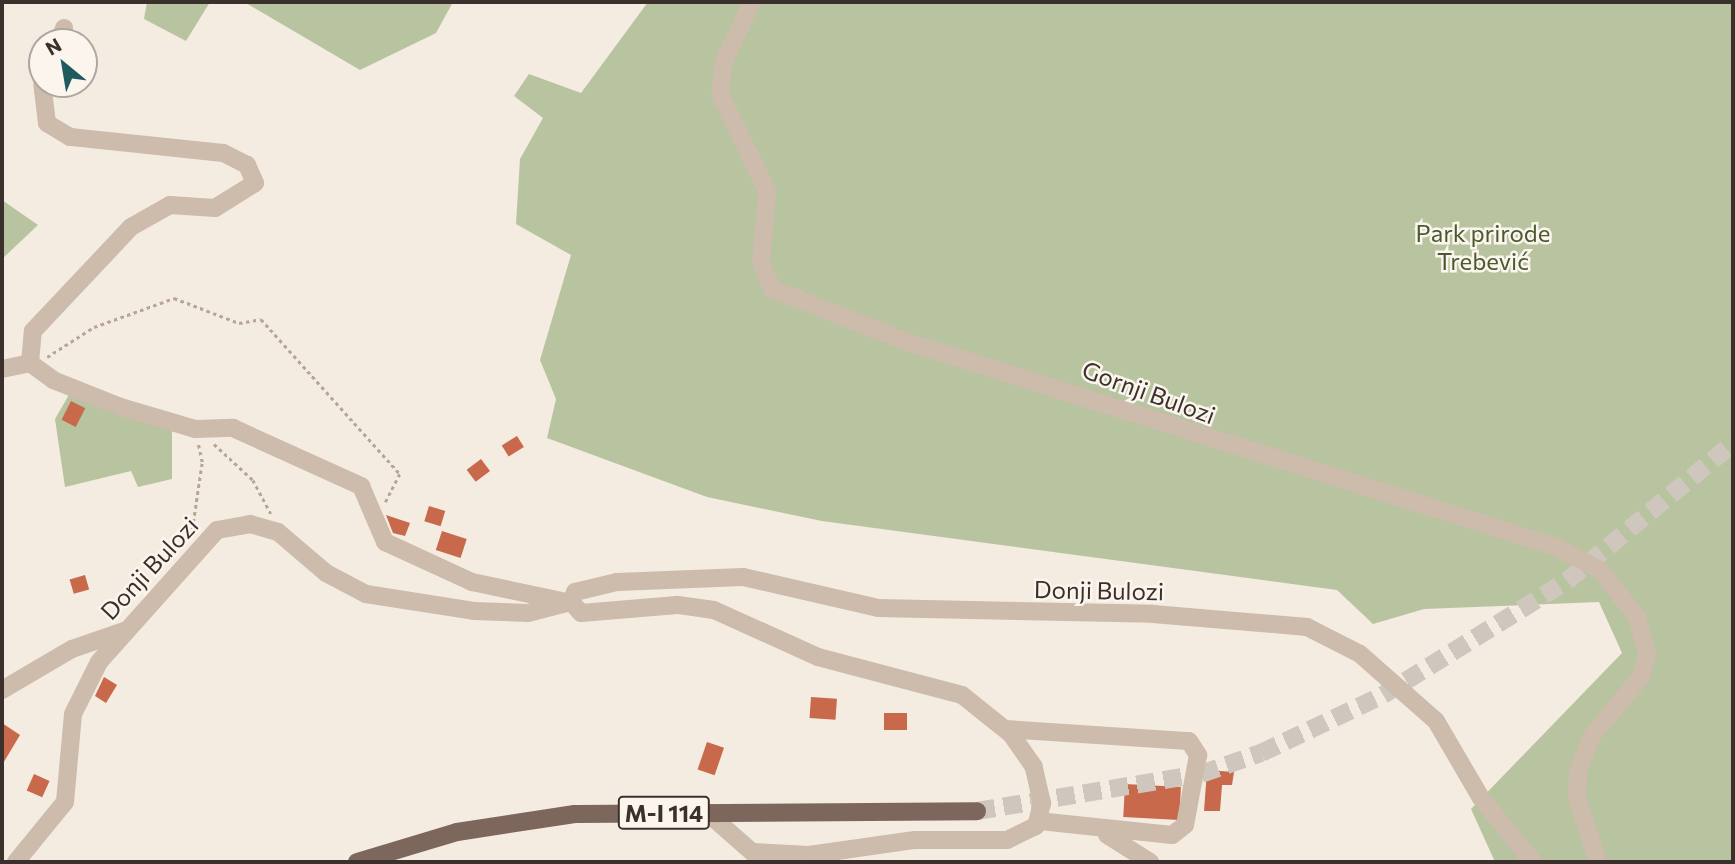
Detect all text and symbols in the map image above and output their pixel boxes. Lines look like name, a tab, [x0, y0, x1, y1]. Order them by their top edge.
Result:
north arrow	[28, 28, 98, 98]
text: N	[41, 33, 65, 60]
park label: Park prirode Trebević	[1416, 219, 1550, 275]
street label: Gornji Bulozi	[1079, 355, 1219, 429]
street label: Donji Bulozi	[94, 511, 204, 625]
street label: Donji Bulozi	[1034, 574, 1164, 606]
road number: M-I 114	[617, 793, 711, 832]

